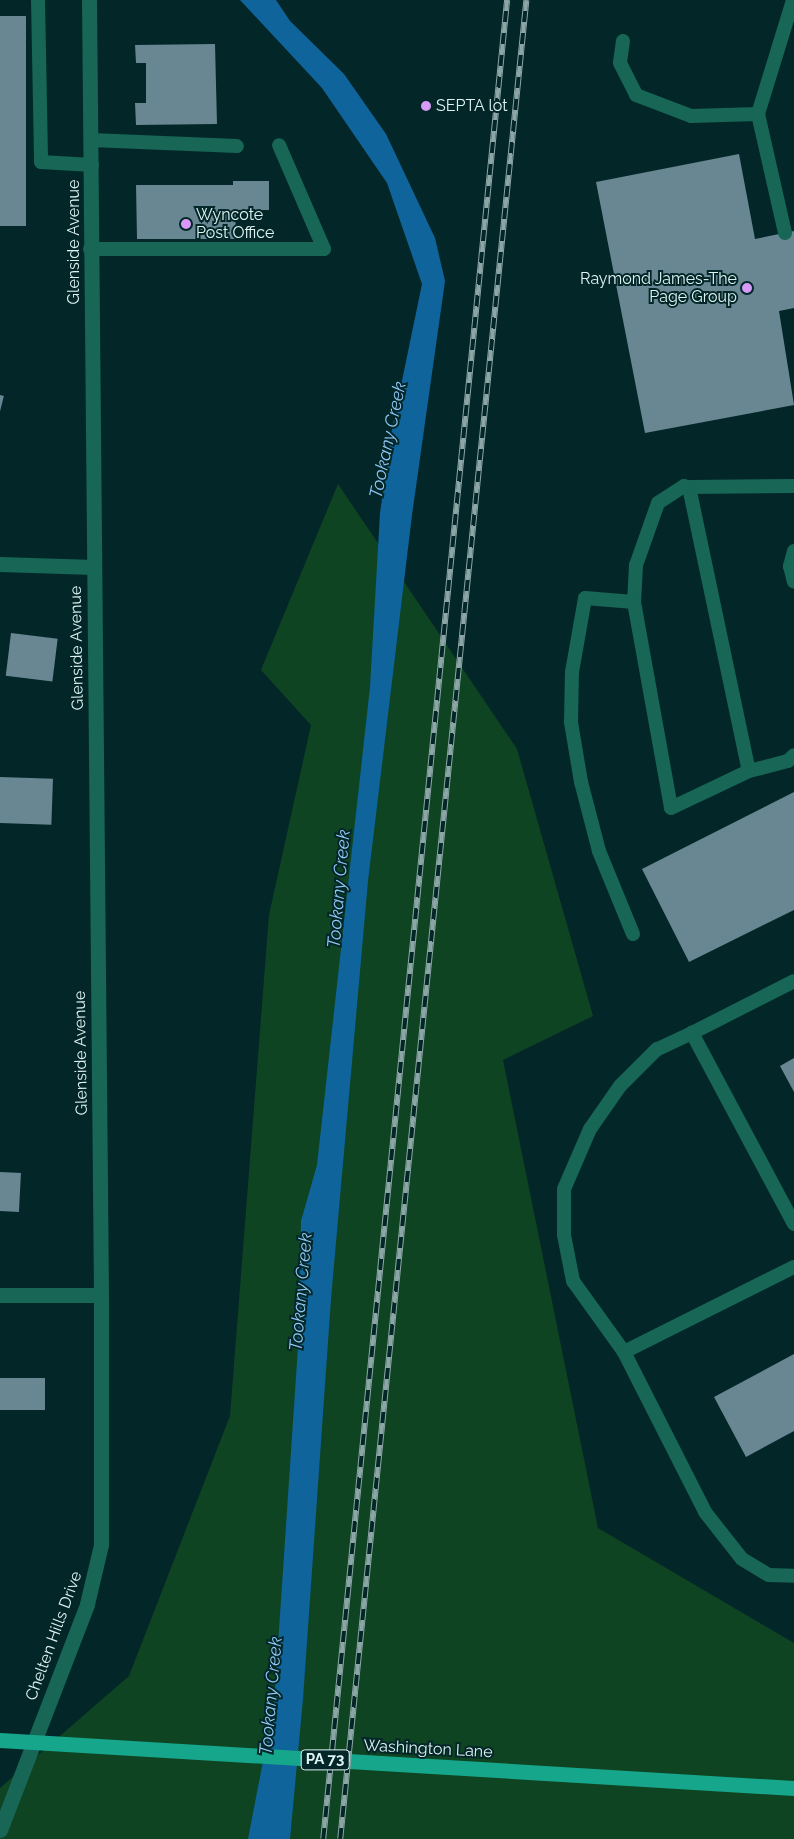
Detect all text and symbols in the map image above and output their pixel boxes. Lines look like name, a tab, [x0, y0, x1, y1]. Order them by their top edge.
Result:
place label: SEPTA lot	[436, 96, 508, 116]
marker: SEPTA lot	[420, 100, 432, 112]
street label: Glenside Avenue	[64, 179, 84, 305]
place label: Wyncote Post Office	[196, 205, 274, 243]
marker: Wyncote Post Office	[180, 218, 192, 230]
place label: Raymond James-The Page Group	[580, 269, 737, 307]
marker: Raymond James-The Page Group	[741, 282, 753, 294]
water label: Tookany Creek	[365, 379, 411, 501]
street label: Glenside Avenue	[66, 585, 88, 711]
water label: Tookany Creek	[323, 829, 355, 949]
street label: Glenside Avenue	[70, 990, 92, 1116]
water label: Tookany Creek	[285, 1232, 317, 1352]
street label: Chelten Hills Drive	[22, 1569, 86, 1703]
water label: Tookany Creek	[255, 1636, 287, 1756]
street label: Washington Lane	[363, 1736, 493, 1762]
road number: PA 73	[300, 1748, 350, 1772]

